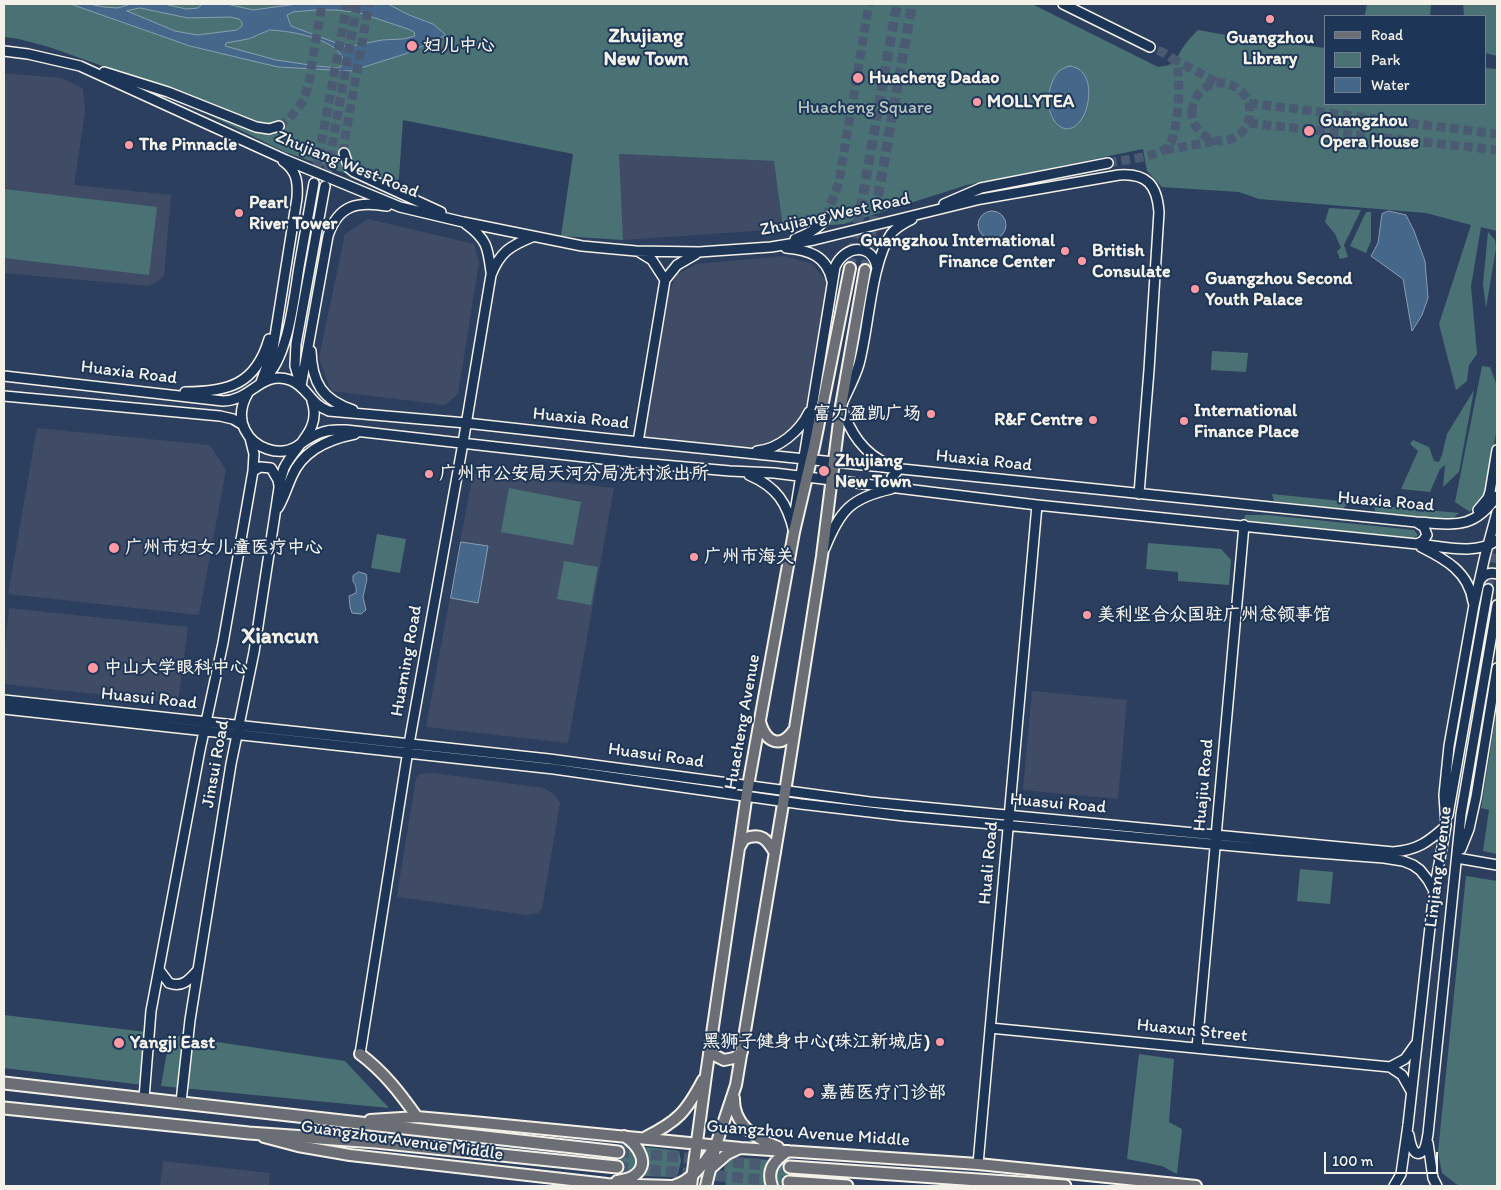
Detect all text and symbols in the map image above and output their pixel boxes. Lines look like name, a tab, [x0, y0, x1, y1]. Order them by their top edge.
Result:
marker: Guangzhou Library	[1264, 13, 1276, 25]
legend	[1324, 15, 1486, 105]
district label: Zhujiang New Town	[604, 25, 688, 72]
text: Road	[1371, 26, 1403, 44]
place label: Guangzhou Library	[1226, 27, 1314, 70]
place label: 妇儿中心	[423, 35, 495, 57]
marker: 妇儿中心	[405, 39, 419, 53]
text: Park	[1371, 51, 1401, 69]
place label: Huacheng Dadao	[869, 67, 999, 89]
marker: Huacheng Dadao	[851, 71, 865, 85]
text: Water	[1371, 76, 1409, 94]
place label: MOLLYTEA	[987, 91, 1074, 113]
marker: MOLLYTEA	[971, 96, 983, 108]
park label: Huacheng Square	[798, 97, 932, 119]
place label: Guangzhou Opera House	[1320, 110, 1419, 152]
marker: Guangzhou Opera House	[1302, 124, 1316, 138]
street label: Zhujiang West Road	[272, 126, 422, 204]
place label: The Pinnacle	[139, 134, 237, 156]
marker: The Pinnacle	[123, 139, 135, 151]
street label: Zhujiang West Road	[758, 189, 912, 241]
place label: Pearl River Tower	[249, 192, 337, 234]
marker: Pearl River Tower	[233, 207, 245, 219]
place label: Guangzhou International Finance Center	[860, 230, 1055, 272]
place label: British Consulate	[1092, 240, 1171, 282]
marker: Guangzhou International Finance Center	[1059, 245, 1071, 257]
marker: British Consulate	[1076, 255, 1088, 267]
place label: Guangzhou Second Youth Palace	[1205, 268, 1352, 310]
marker: Guangzhou Second Youth Palace	[1189, 283, 1201, 295]
street label: Huaxia Road	[80, 356, 178, 390]
place label: International Finance Place	[1194, 400, 1299, 442]
street label: Huaxia Road	[532, 403, 630, 435]
place label: 富力盈凯广场	[813, 403, 921, 425]
marker: 富力盈凯广场	[925, 408, 937, 420]
place label: R&F Centre	[994, 409, 1083, 431]
marker: R&F Centre	[1087, 414, 1099, 426]
marker: International Finance Place	[1178, 415, 1190, 427]
street label: Huaxia Road	[935, 445, 1033, 477]
place label: Zhujiang New Town	[835, 450, 911, 492]
place label: 广州市公安局天河分局冼村派出所	[439, 463, 709, 485]
marker: Zhujiang New Town	[817, 464, 831, 478]
marker: 广州市公安局天河分局冼村派出所	[423, 468, 435, 480]
street label: Huaxia Road	[1337, 487, 1435, 517]
place label: 广州市妇女儿童医疗中心	[125, 537, 323, 559]
marker: 广州市妇女儿童医疗中心	[107, 541, 121, 555]
place label: 广州市海关	[704, 546, 794, 568]
marker: 广州市海关	[688, 551, 700, 563]
street label: Huaming Road	[387, 604, 427, 718]
place label: 美利坚合众国驻广州总领事馆	[1097, 604, 1331, 626]
marker: 美利坚合众国驻广州总领事馆	[1081, 609, 1093, 621]
district label: Xiancun	[241, 624, 319, 650]
street label: Huacheng Avenue	[720, 652, 766, 792]
place label: 中山大学眼科中心	[104, 657, 248, 679]
marker: 中山大学眼科中心	[86, 661, 100, 675]
street label: Huasui Road	[100, 683, 198, 715]
street label: Jinsui Road	[198, 718, 234, 810]
street label: Huajiu Road	[1189, 738, 1219, 832]
street label: Huasui Road	[607, 739, 705, 773]
street label: Huasui Road	[1009, 789, 1107, 819]
street label: Linjiang Avenue	[1421, 805, 1457, 929]
street label: Huali Road	[975, 820, 1003, 906]
street label: Huaxun Street	[1135, 1014, 1249, 1048]
place label: 黑狮子健身中心(珠江新城店)	[702, 1031, 930, 1053]
place label: Yangji East	[130, 1032, 215, 1054]
marker: Yangji East	[112, 1036, 126, 1050]
marker: 黑狮子健身中心(珠江新城店)	[934, 1036, 946, 1048]
place label: 嘉茜医疗门诊部	[820, 1082, 946, 1104]
marker: 嘉茜医疗门诊部	[802, 1086, 816, 1100]
street label: Guangzhou Avenue Middle	[299, 1116, 505, 1166]
street label: Guangzhou Avenue Middle	[705, 1116, 911, 1152]
scale bar	[1326, 1142, 1440, 1174]
text: 100 m	[1332, 1152, 1373, 1170]

